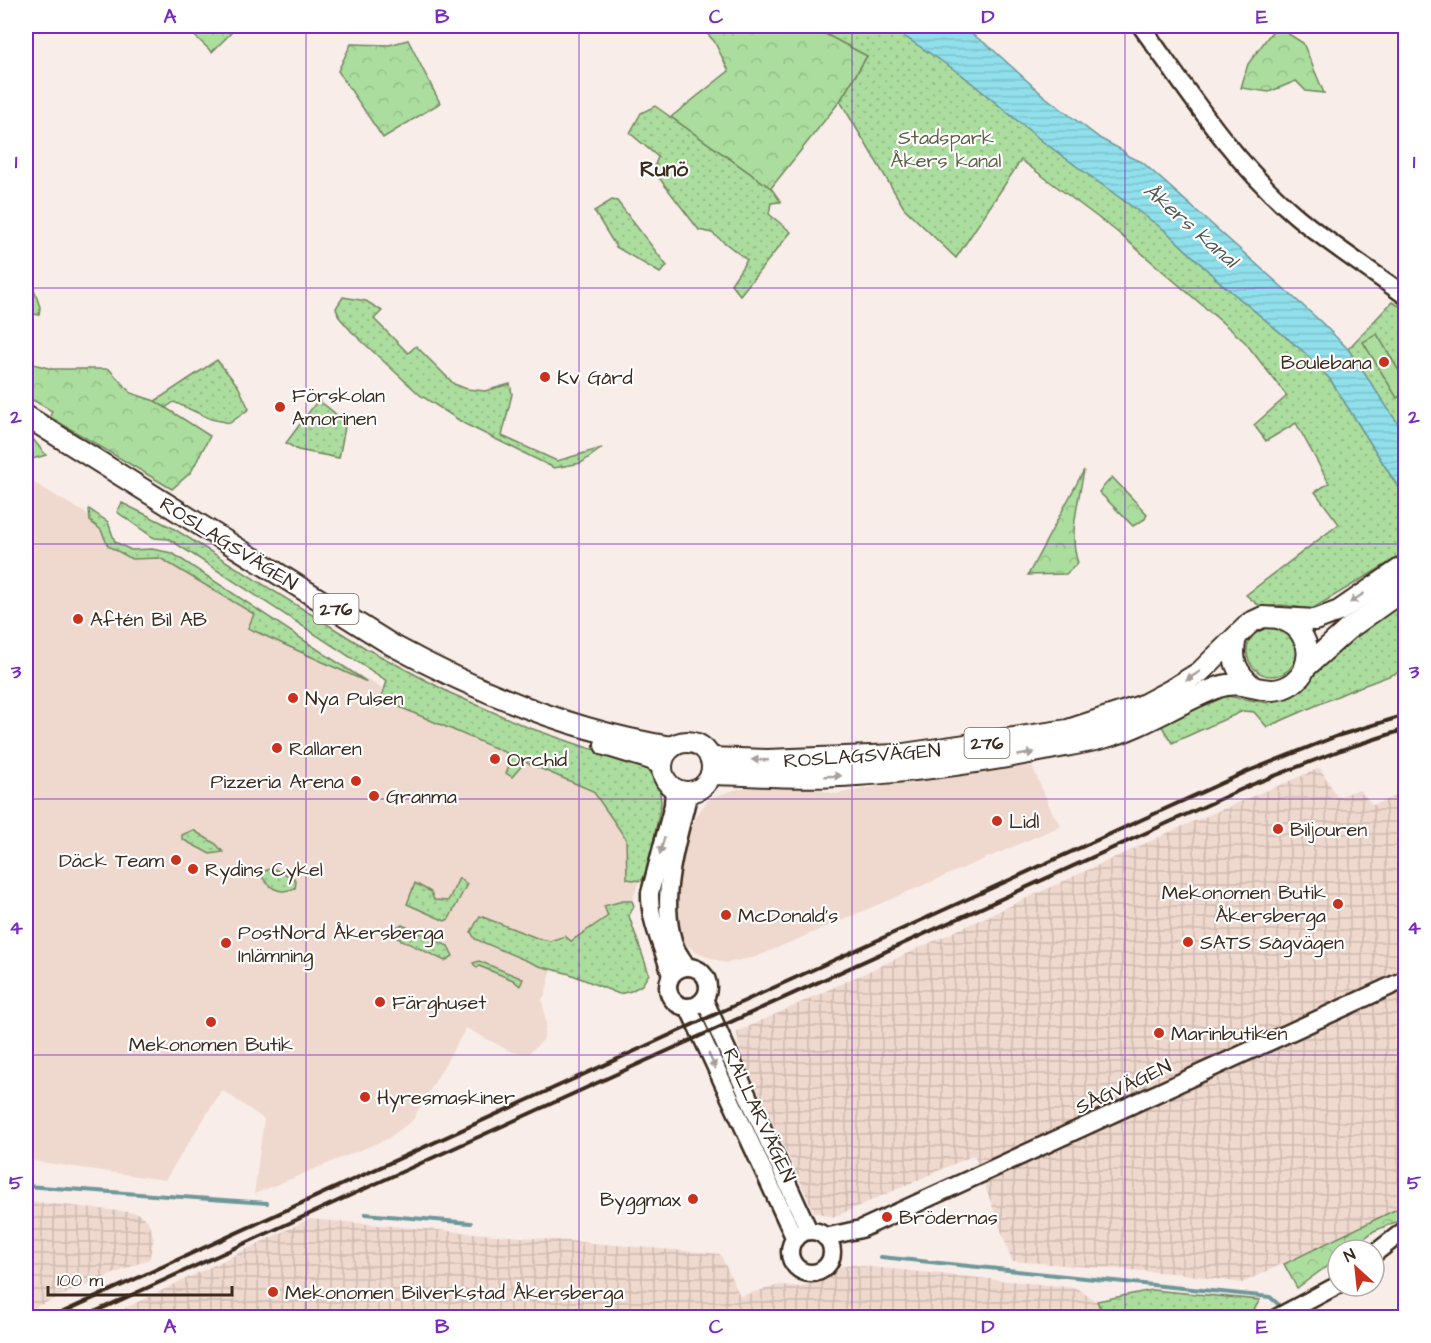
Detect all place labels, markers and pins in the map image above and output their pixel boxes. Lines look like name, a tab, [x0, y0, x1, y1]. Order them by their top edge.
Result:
place label: Boulebana	[1281, 349, 1372, 377]
marker: Boulebana	[1377, 355, 1391, 369]
place label: Kv Gård	[557, 364, 633, 392]
marker: Kv Gård	[538, 370, 552, 384]
place label: Förskolan Amorinen	[292, 382, 385, 433]
marker: Förskolan Amorinen	[273, 400, 287, 414]
place label: Aftén Bil AB	[90, 606, 207, 634]
marker: Aftén Bil AB	[71, 612, 85, 626]
place label: Nya Pulsen	[305, 685, 404, 714]
marker: Nya Pulsen	[286, 691, 300, 705]
place label: Rallaren	[289, 735, 362, 763]
marker: Rallaren	[270, 741, 284, 755]
place label: Orchid	[507, 746, 567, 774]
marker: Orchid	[488, 752, 502, 766]
place label: Pizzeria Arena	[211, 768, 344, 796]
marker: Pizzeria Arena	[349, 774, 363, 788]
place label: Granma	[386, 783, 457, 811]
marker: Granma	[367, 789, 381, 803]
place label: Lidl	[1009, 808, 1039, 836]
marker: Lidl	[990, 814, 1004, 828]
place label: Biljouren	[1290, 816, 1367, 844]
marker: Biljouren	[1271, 822, 1285, 836]
place label: Däck Team	[59, 847, 164, 875]
marker: Däck Team	[169, 853, 183, 867]
place label: Rydins Cykel	[205, 856, 323, 885]
marker: Rydins Cykel	[186, 862, 200, 876]
place label: Mekonomen Butik Åkersberga	[1162, 879, 1326, 931]
marker: Mekonomen Butik Åkersberga	[1331, 897, 1345, 911]
place label: McDonald's	[738, 902, 838, 930]
marker: McDonald's	[719, 908, 733, 922]
place label: PostNord Åkersberga Inlämning	[238, 919, 444, 971]
place label: SATS Sågvägen	[1200, 929, 1344, 958]
marker: SATS Sågvägen	[1181, 935, 1195, 949]
marker: PostNord Åkersberga Inlämning	[219, 936, 233, 950]
place label: Färghuset	[392, 989, 486, 1018]
marker: Färghuset	[373, 995, 387, 1009]
marker: Mekonomen Butik	[204, 1015, 218, 1029]
place label: Marinbutiken	[1171, 1020, 1287, 1048]
marker: Marinbutiken	[1152, 1026, 1166, 1040]
place label: Mekonomen Butik	[129, 1031, 293, 1059]
place label: Hyresmaskiner	[377, 1084, 515, 1113]
marker: Hyresmaskiner	[358, 1090, 372, 1104]
place label: Byggmax	[600, 1186, 682, 1215]
marker: Byggmax	[686, 1192, 700, 1206]
place label: Brödernas	[899, 1204, 998, 1232]
marker: Brödernas	[880, 1210, 894, 1224]
place label: Mekonomen Bilverkstad Åkersberga	[285, 1279, 624, 1308]
marker: Mekonomen Bilverkstad Åkersberga	[266, 1285, 280, 1299]

